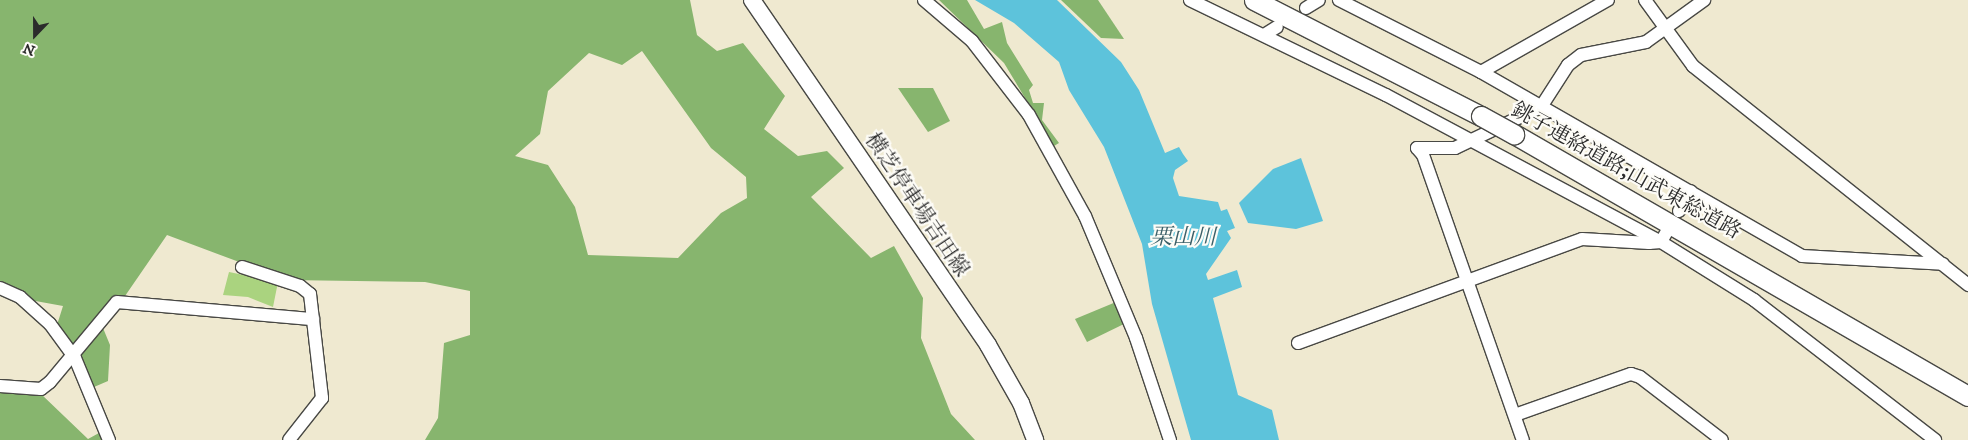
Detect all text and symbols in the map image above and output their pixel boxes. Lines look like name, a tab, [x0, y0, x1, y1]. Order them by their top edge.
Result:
north arrow	[10, 10, 60, 60]
text: N	[21, 38, 38, 59]
street label: 銚子連絡道路;山武東総道路	[1507, 97, 1745, 245]
street label: 横芝停車場吉田線	[860, 128, 974, 282]
water label: 栗山川	[1150, 225, 1216, 251]

